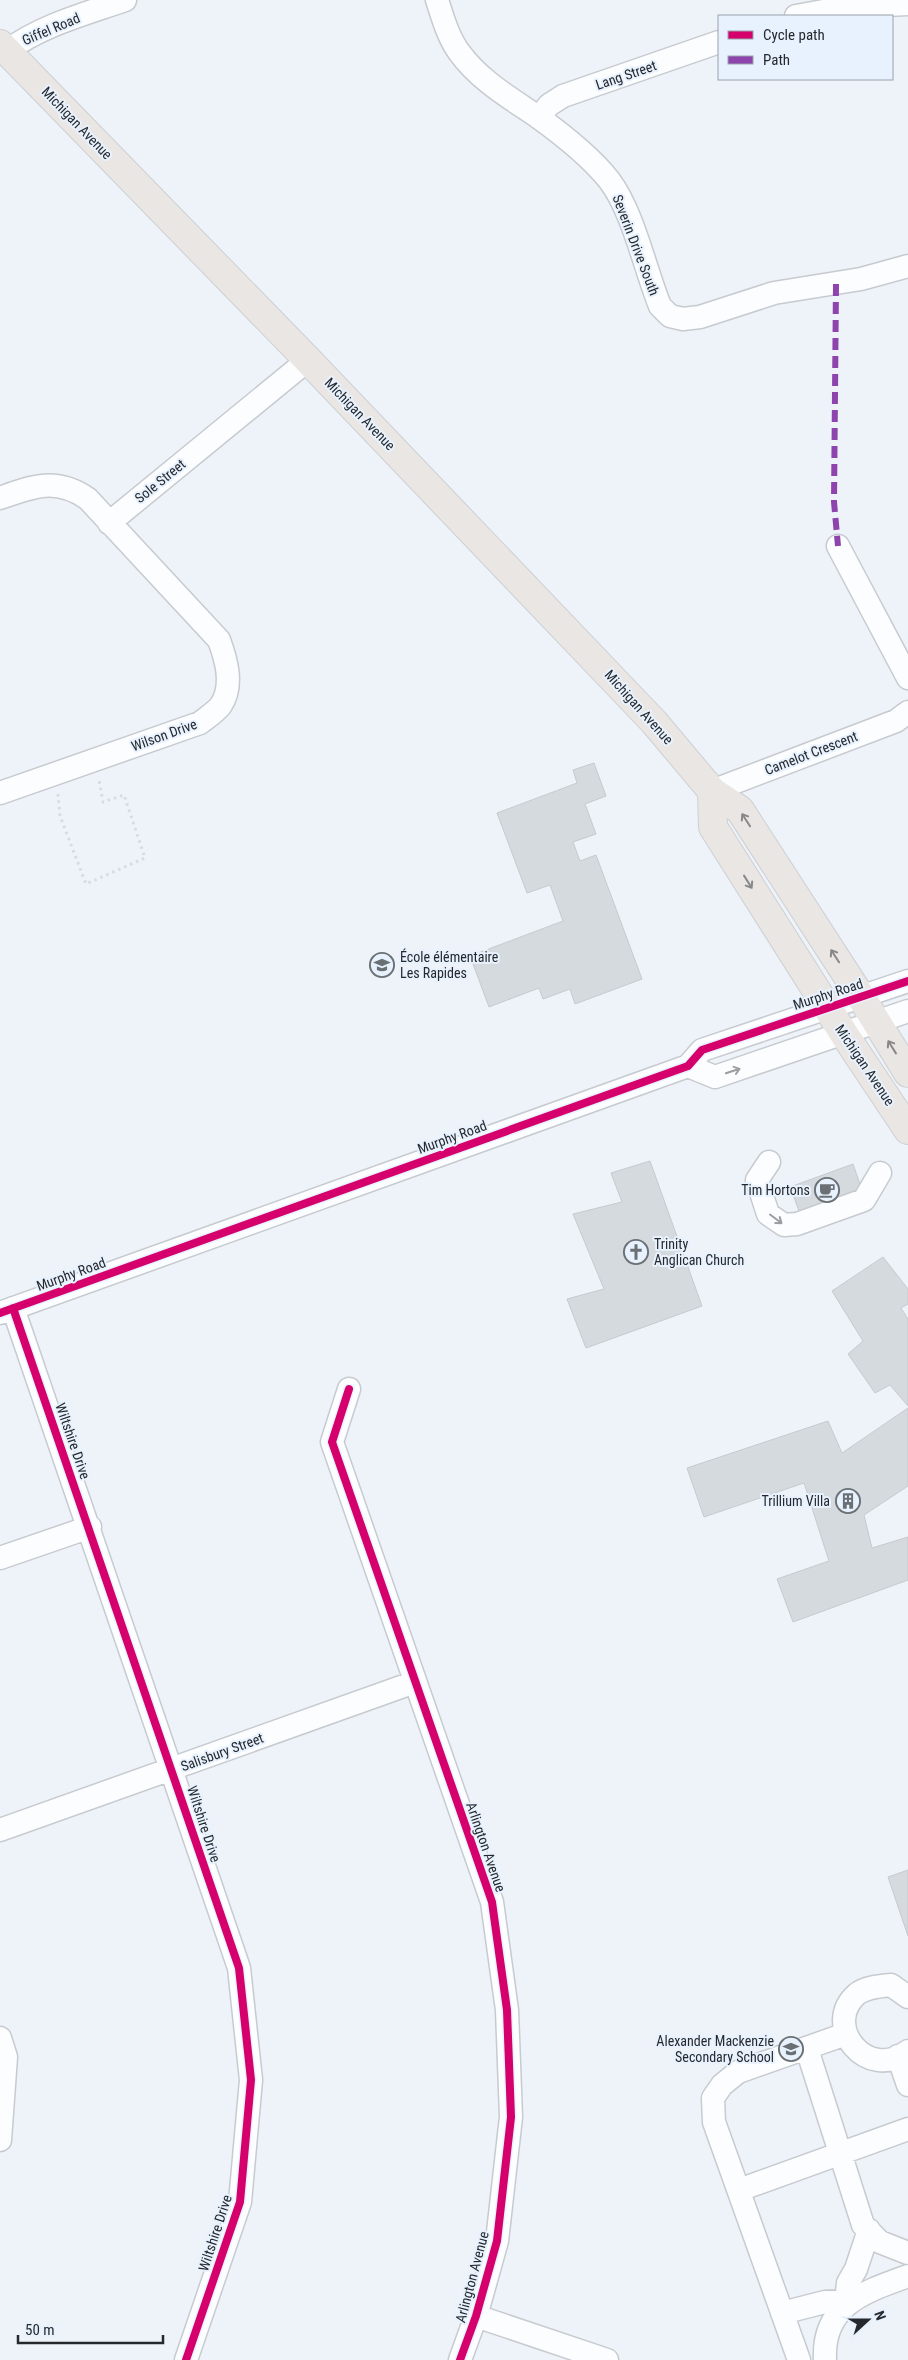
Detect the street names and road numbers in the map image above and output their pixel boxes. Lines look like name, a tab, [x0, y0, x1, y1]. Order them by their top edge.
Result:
street label: Giffel Road	[20, 10, 82, 48]
street label: Lang Street	[594, 57, 658, 93]
street label: Michigan Avenue	[39, 84, 116, 163]
street label: Severin Drive South	[609, 192, 663, 298]
street label: Michigan Avenue	[322, 375, 399, 454]
street label: Sole Street	[132, 456, 188, 506]
street label: Michigan Avenue	[602, 667, 677, 748]
street label: Wilson Drive	[129, 716, 199, 754]
street label: Camelot Crescent	[762, 728, 860, 778]
street label: Murphy Road	[791, 975, 865, 1013]
street label: Michigan Avenue	[832, 1022, 898, 1109]
street label: Murphy Road	[415, 1117, 489, 1157]
street label: Murphy Road	[34, 1254, 108, 1294]
street label: Wiltshire Drive	[53, 1401, 94, 1482]
street label: Salisbury Street	[179, 1730, 265, 1774]
street label: Wiltshire Drive	[184, 1784, 224, 1865]
street label: Arlington Avenue	[463, 1800, 509, 1894]
street label: Wiltshire Drive	[195, 2192, 235, 2273]
street label: Arlington Avenue	[452, 2229, 492, 2324]

